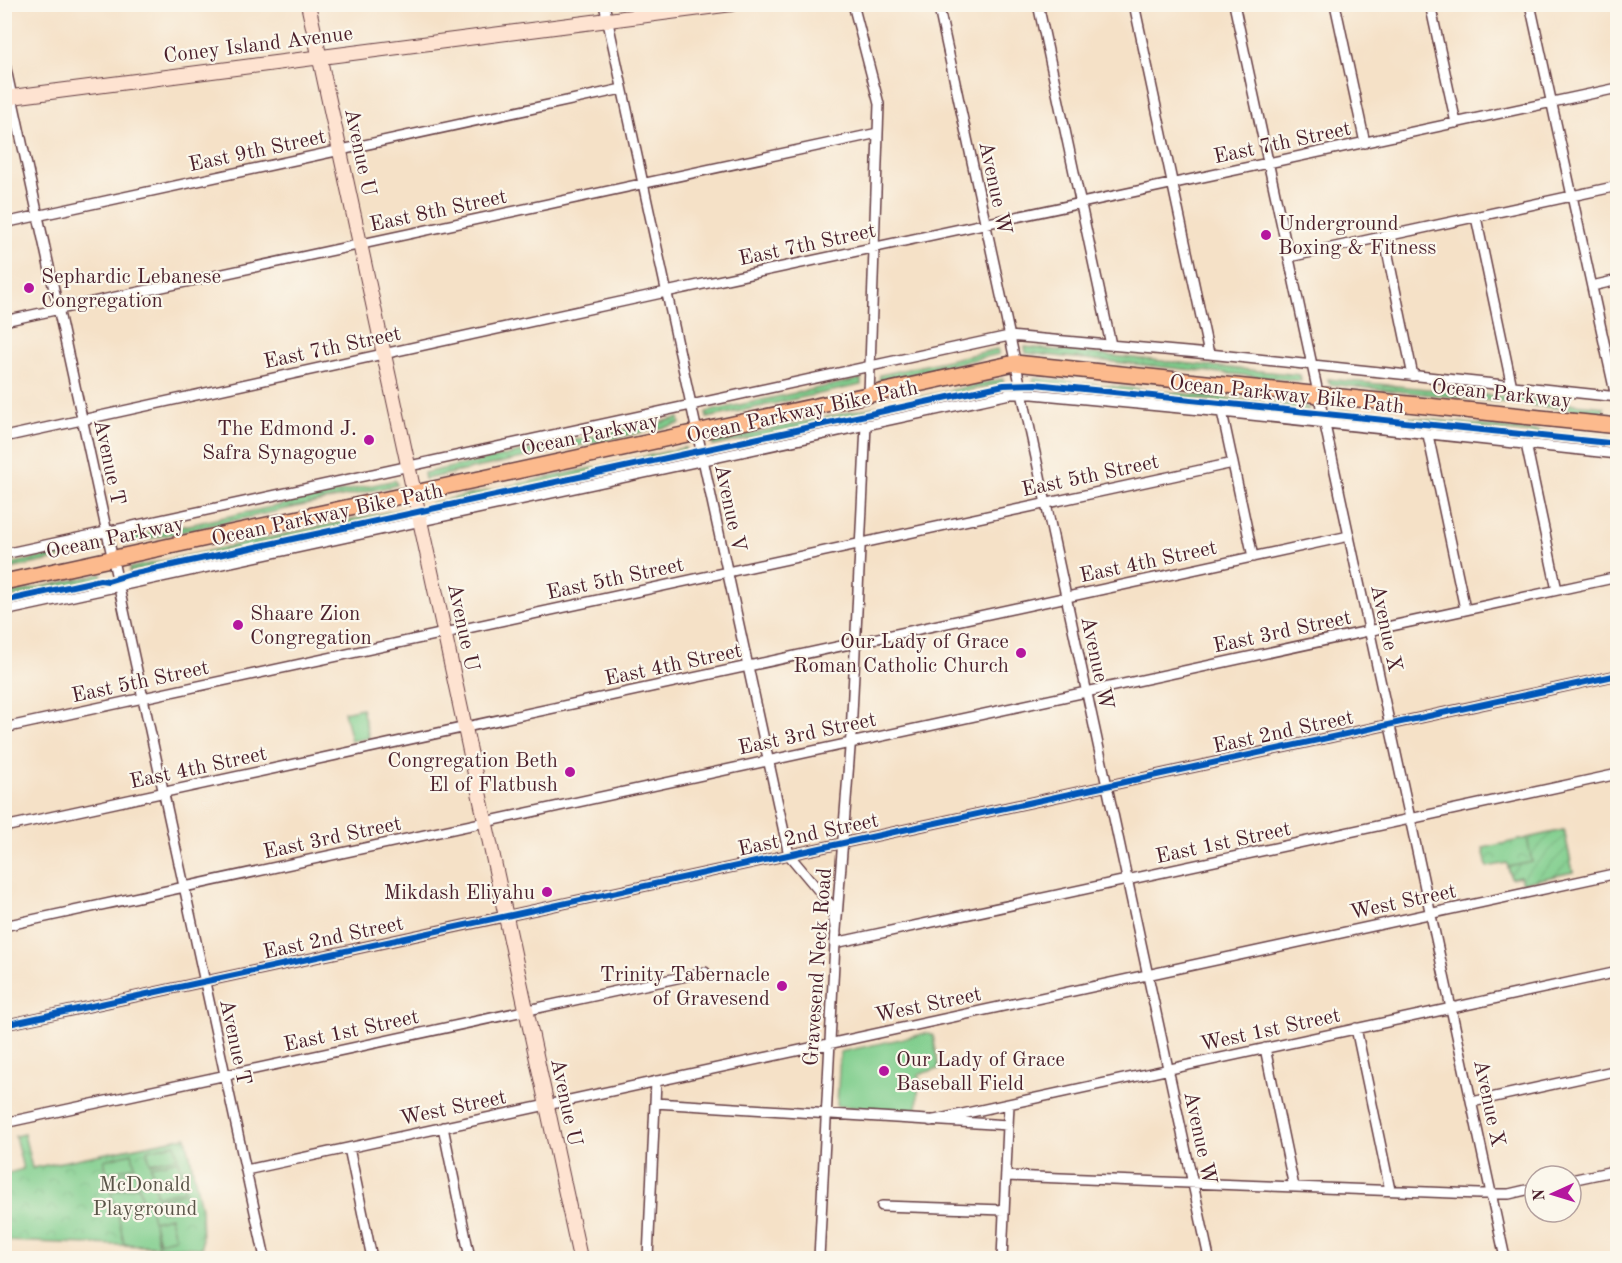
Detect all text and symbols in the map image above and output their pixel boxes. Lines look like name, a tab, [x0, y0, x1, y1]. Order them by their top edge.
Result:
street label: Coney Island Avenue	[162, 23, 354, 68]
street label: Avenue U	[340, 107, 379, 198]
street label: East 7th Street	[1212, 119, 1353, 168]
street label: East 9th Street	[187, 127, 328, 176]
street label: Avenue W	[974, 140, 1015, 237]
street label: East 8th Street	[368, 187, 509, 236]
place label: Underground Boxing & Fitness	[1278, 214, 1436, 259]
street label: East 7th Street	[737, 221, 878, 270]
marker: Underground Boxing & Fitness	[1259, 228, 1273, 242]
place label: Sephardic Lebanese Congregation	[41, 267, 221, 312]
marker: Sephardic Lebanese Congregation	[22, 281, 36, 295]
street label: East 7th Street	[262, 324, 403, 373]
street label: Ocean Parkway Bike Path	[1168, 373, 1405, 418]
street label: Ocean Parkway	[1431, 377, 1573, 412]
street label: Ocean Parkway Bike Path	[685, 378, 920, 447]
street label: Ocean Parkway	[519, 411, 662, 460]
street label: Avenue T	[89, 417, 128, 507]
place label: The Edmond J. Safra Synagogue	[202, 419, 357, 464]
marker: The Edmond J. Safra Synagogue	[362, 433, 376, 447]
street label: East 5th Street	[1020, 452, 1161, 501]
street label: Avenue V	[710, 463, 749, 554]
street label: Ocean Parkway Bike Path	[210, 481, 445, 550]
street label: Ocean Parkway	[44, 514, 187, 563]
street label: East 4th Street	[1078, 538, 1219, 587]
street label: East 5th Street	[545, 555, 686, 604]
street label: Avenue U	[443, 582, 482, 673]
street label: Avenue X	[1366, 583, 1405, 674]
place label: Shaare Zion Congregation	[250, 604, 372, 649]
street label: East 3rd Street	[1211, 608, 1353, 657]
street label: Avenue W	[1076, 615, 1117, 712]
marker: Shaare Zion Congregation	[231, 618, 245, 632]
place label: Our Lady of Grace Roman Catholic Church	[793, 632, 1009, 677]
street label: East 4th Street	[603, 641, 744, 690]
marker: Our Lady of Grace Roman Catholic Church	[1014, 646, 1028, 660]
street label: East 5th Street	[70, 658, 211, 707]
street label: East 2nd Street	[1211, 707, 1356, 758]
street label: East 3rd Street	[736, 710, 878, 759]
street label: East 4th Street	[128, 744, 269, 793]
place label: Congregation Beth El of Flatbush	[387, 751, 558, 796]
marker: Congregation Beth El of Flatbush	[563, 765, 577, 779]
street label: East 2nd Street	[736, 810, 881, 861]
street label: East 3rd Street	[261, 814, 403, 863]
street label: East 1st Street	[1154, 819, 1293, 868]
street label: Gravesend Neck Road	[801, 867, 836, 1067]
street label: West Street	[1348, 881, 1458, 924]
place label: Mikdash Eliyahu	[384, 883, 535, 904]
marker: Mikdash Eliyahu	[540, 885, 554, 899]
street label: East 2nd Street	[261, 913, 406, 964]
place label: Trinity Tabernacle of Gravesend	[600, 965, 770, 1010]
marker: Trinity Tabernacle of Gravesend	[775, 979, 789, 993]
street label: West Street	[873, 984, 983, 1027]
street label: Avenue T	[215, 997, 254, 1087]
street label: West 1st Street	[1198, 1005, 1342, 1056]
street label: East 1st Street	[282, 1007, 421, 1056]
place label: Our Lady of Grace Baseball Field	[896, 1050, 1065, 1095]
street label: Avenue U	[546, 1057, 585, 1148]
street label: Avenue X	[1469, 1058, 1508, 1149]
marker: Our Lady of Grace Baseball Field	[877, 1064, 891, 1078]
street label: West Street	[398, 1087, 508, 1130]
street label: Avenue W	[1179, 1090, 1220, 1187]
north arrow	[1523, 1164, 1583, 1224]
park label: McDonald Playground	[93, 1175, 198, 1220]
text: N	[1532, 1187, 1548, 1202]

